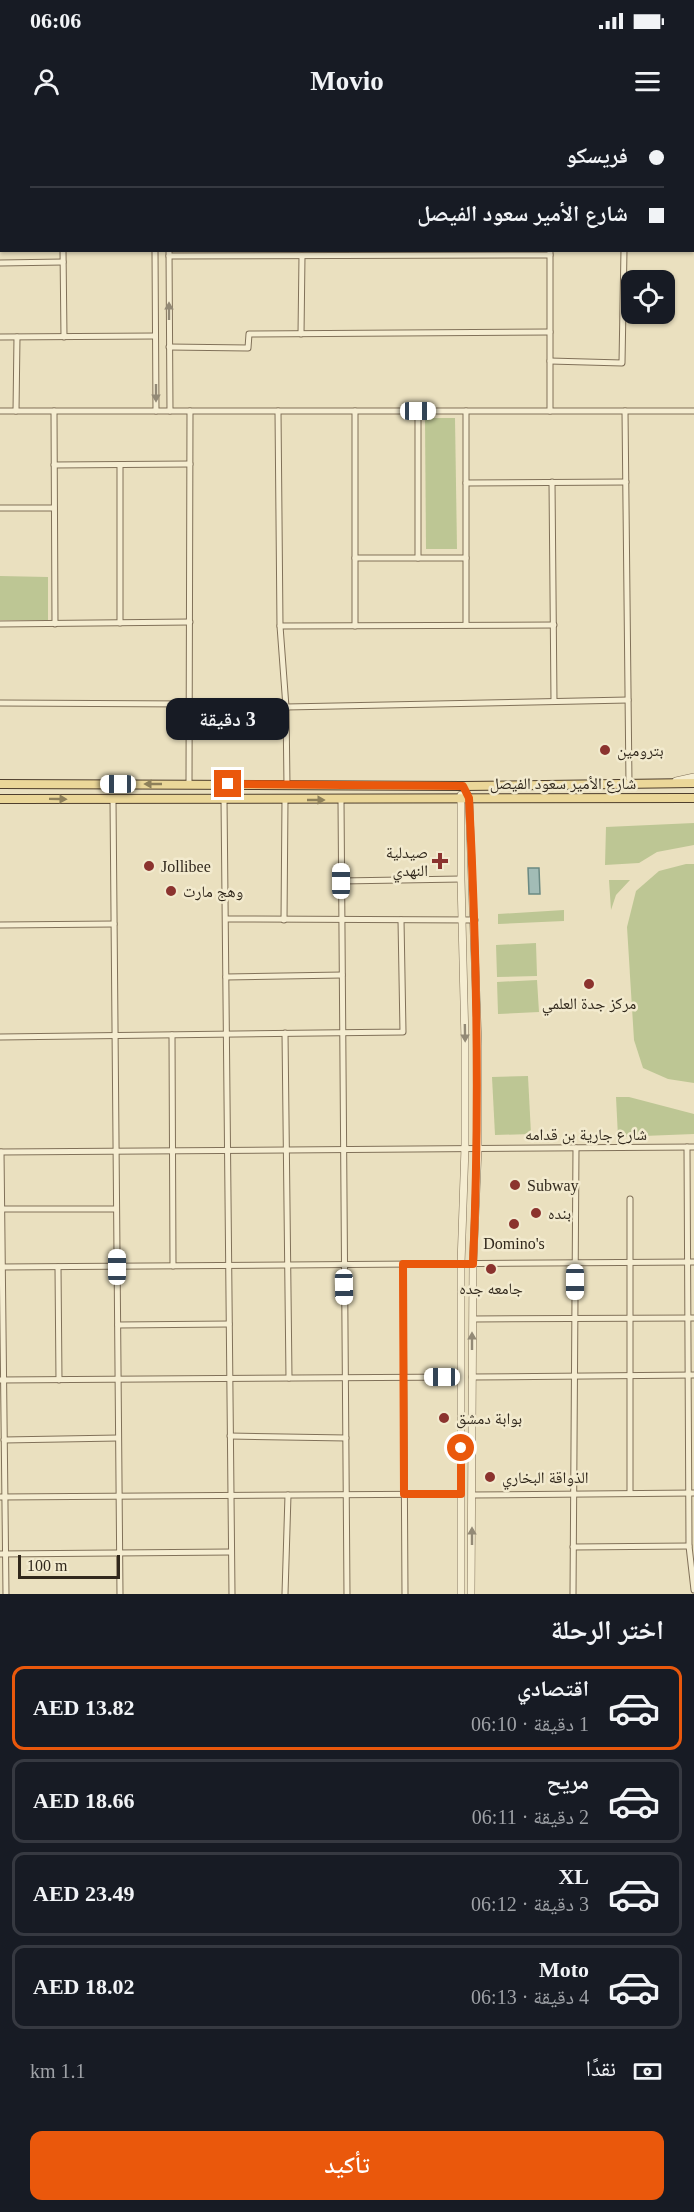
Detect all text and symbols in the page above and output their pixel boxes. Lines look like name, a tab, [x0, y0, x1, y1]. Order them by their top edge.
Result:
text: 06:06	[30, 8, 81, 33]
icon: person	[30, 65, 63, 98]
icon: menu	[631, 65, 664, 98]
text: Movio	[310, 66, 384, 96]
text: فريسكو	[566, 143, 628, 168]
text: شارع الأمير سعود الفيصل	[417, 201, 628, 226]
map controls	[621, 270, 675, 324]
button: locate	[621, 270, 675, 324]
one-way arrow	[164, 301, 174, 320]
one-way arrow	[151, 383, 161, 402]
car	[400, 402, 436, 420]
callout: 3 دقيقة	[166, 697, 290, 739]
text: 3 دقيقة	[199, 708, 256, 730]
place label: بترومين	[617, 742, 664, 761]
marker: بترومين	[598, 743, 612, 757]
route end	[214, 770, 241, 797]
car	[100, 775, 136, 793]
street label: شارع الأمير سعود الفيصل	[490, 775, 636, 794]
one-way arrow	[143, 779, 162, 789]
one-way arrow	[49, 794, 68, 804]
one-way arrow	[307, 795, 326, 805]
place label: صيدلية النهدي	[386, 844, 428, 883]
marker: صيدلية النهدي	[433, 854, 447, 868]
place label: Jollibee	[161, 858, 211, 875]
marker: Jollibee	[142, 859, 156, 873]
car	[332, 863, 350, 899]
place label: وهج مارت	[183, 883, 243, 902]
marker: وهج مارت	[164, 884, 178, 898]
marker: مركز جدة العلمي	[582, 977, 596, 991]
place label: مركز جدة العلمي	[542, 995, 636, 1016]
one-way arrow	[460, 1024, 470, 1043]
street label: شارع جارية بن قدامه	[525, 1126, 647, 1145]
place label: Subway	[527, 1177, 579, 1195]
marker: Subway	[508, 1178, 522, 1192]
place label: بنده	[548, 1205, 571, 1222]
marker: بنده	[529, 1206, 543, 1220]
marker: Domino's	[507, 1217, 521, 1231]
place label: Domino's	[483, 1235, 545, 1252]
car	[108, 1249, 126, 1285]
marker: جامعه جده	[484, 1262, 498, 1276]
car	[566, 1264, 584, 1300]
car	[335, 1269, 353, 1305]
place label: جامعه جده	[459, 1280, 523, 1297]
one-way arrow	[467, 1331, 477, 1350]
car	[424, 1368, 460, 1386]
place label: بوابة دمشق	[456, 1410, 522, 1429]
marker: بوابة دمشق	[437, 1411, 451, 1425]
route start	[447, 1434, 474, 1461]
place label: الذواقة البخاري	[502, 1469, 589, 1490]
marker: الذواقة البخاري	[483, 1470, 497, 1484]
one-way arrow	[467, 1526, 477, 1545]
scale bar	[18, 1552, 120, 1580]
text: 100 m	[27, 1557, 67, 1574]
text: اختر الرحلة	[551, 1615, 664, 1645]
text: اقتصادي	[517, 1676, 589, 1701]
icon: car	[607, 1681, 661, 1735]
text: AED 13.82	[33, 1695, 134, 1720]
text: 1 دقيقة · 06:10	[471, 1713, 589, 1735]
text: مريح	[546, 1769, 589, 1794]
icon: car	[607, 1774, 661, 1828]
text: AED 18.66	[33, 1788, 134, 1813]
text: 2 دقيقة · 06:11	[472, 1806, 589, 1828]
text: XL	[558, 1864, 589, 1889]
icon: car	[607, 1867, 661, 1921]
text: AED 23.49	[33, 1881, 134, 1906]
text: 3 دقيقة · 06:12	[471, 1893, 589, 1915]
text: Moto	[539, 1957, 589, 1982]
icon: car	[607, 1960, 661, 2014]
text: AED 18.02	[33, 1974, 134, 1999]
text: 4 دقيقة · 06:13	[471, 1986, 589, 2008]
icon: cash	[631, 2055, 664, 2088]
text: نقدًا	[586, 2056, 616, 2081]
text: 1.1 km	[30, 2060, 86, 2082]
button: تأكيد	[30, 2131, 664, 2200]

